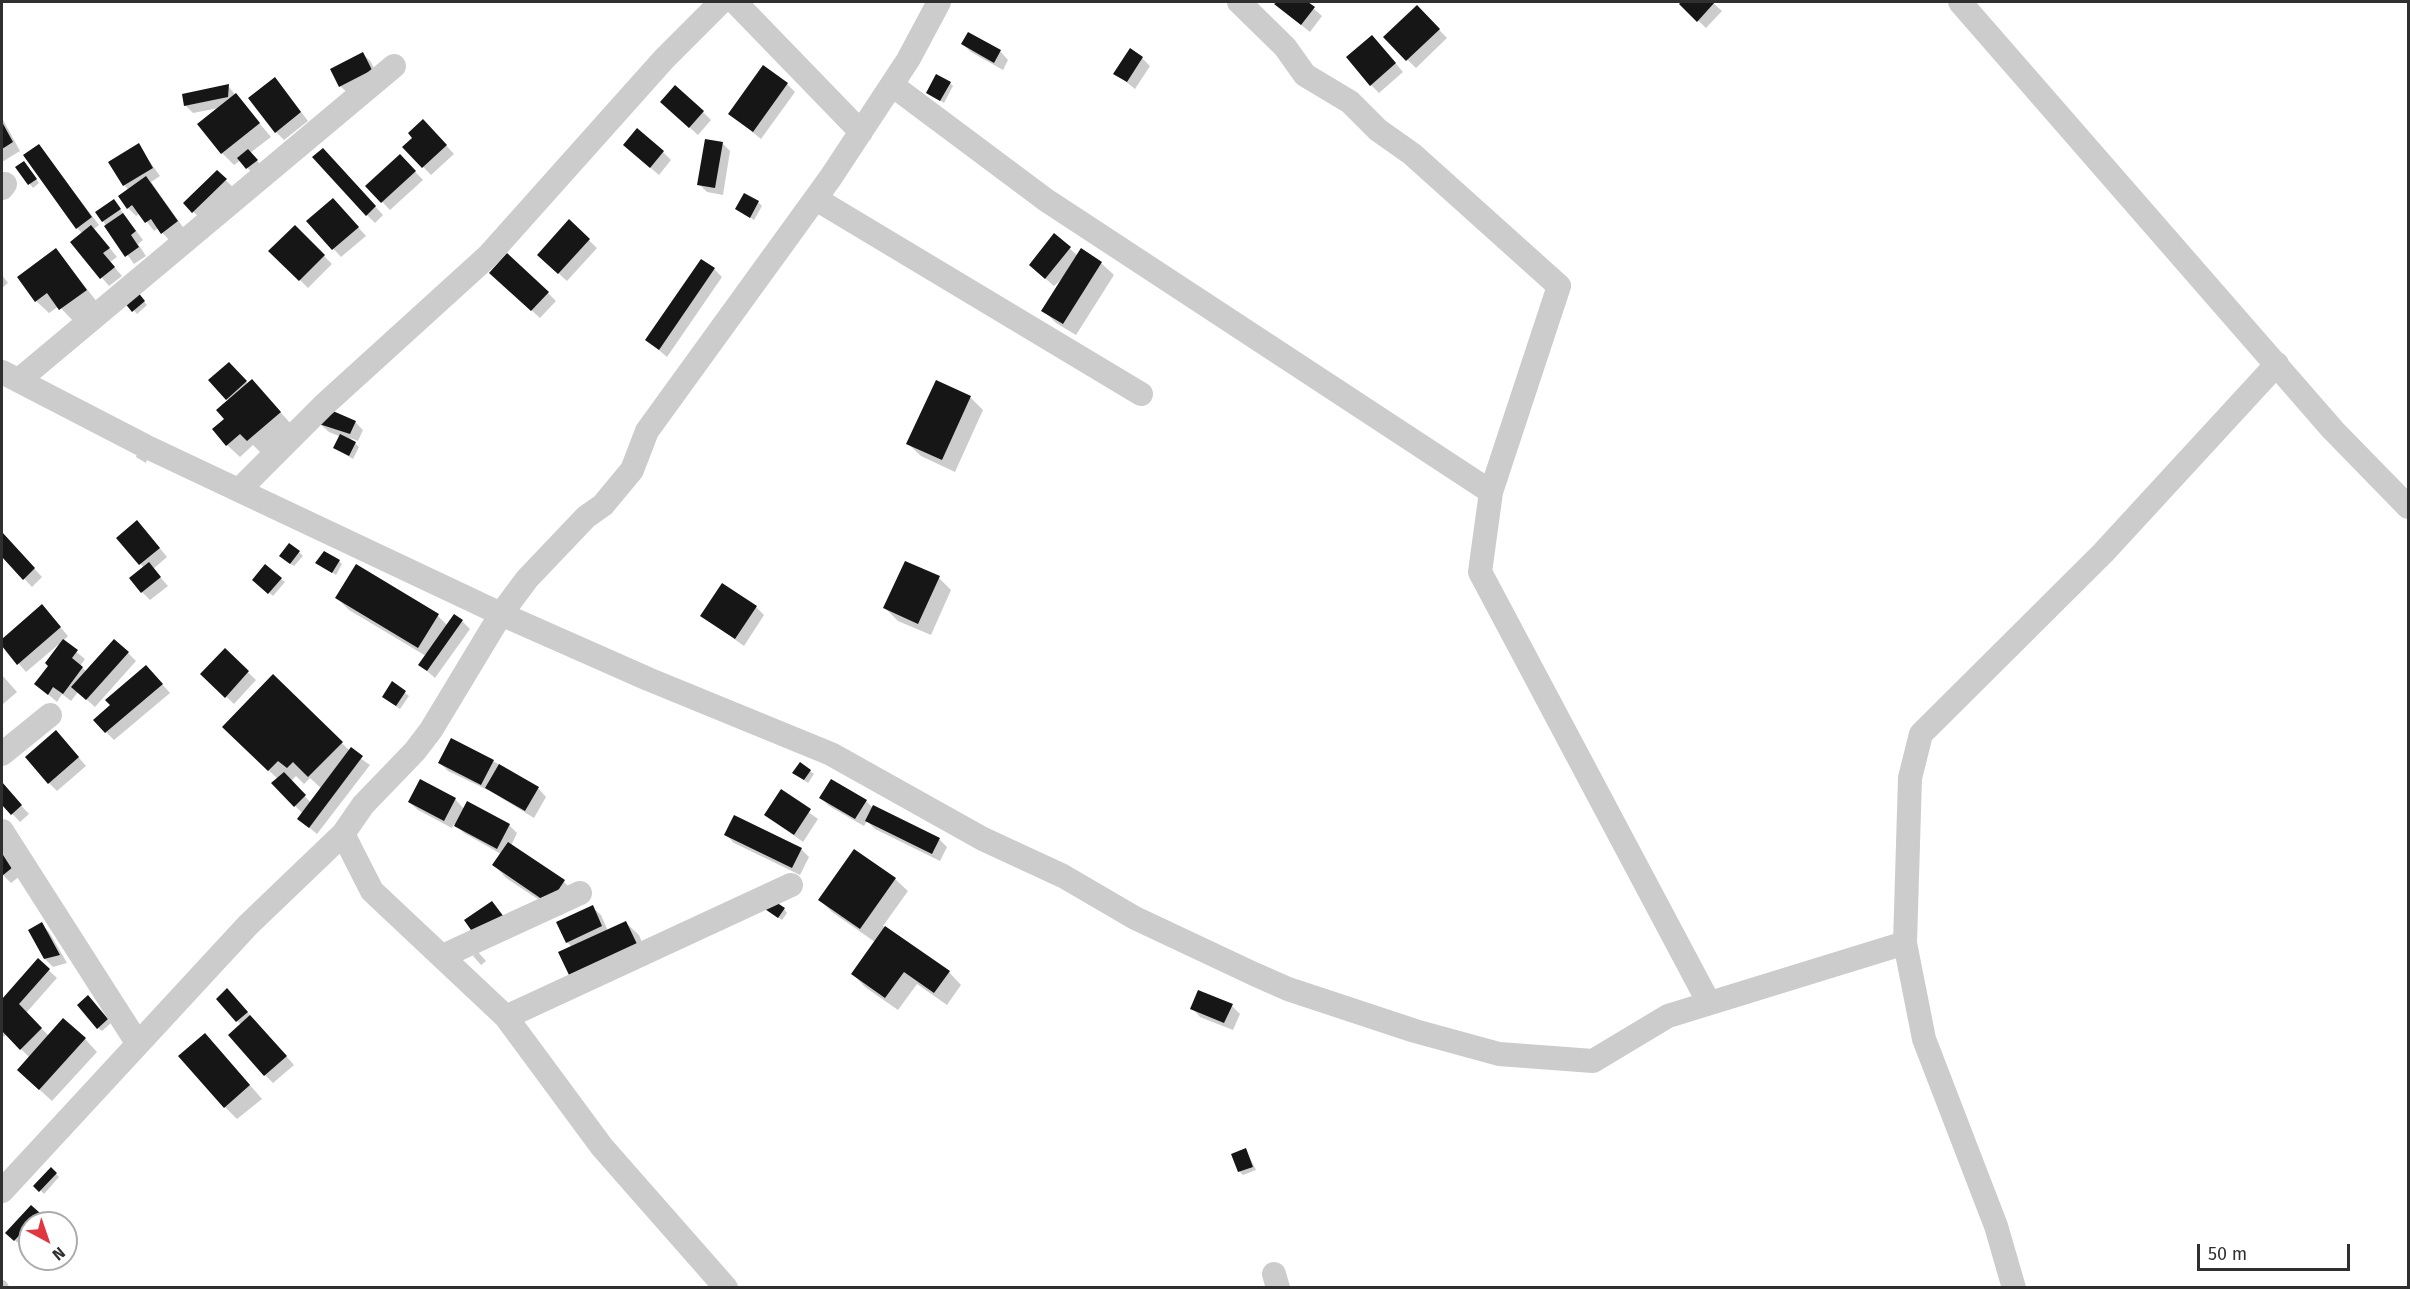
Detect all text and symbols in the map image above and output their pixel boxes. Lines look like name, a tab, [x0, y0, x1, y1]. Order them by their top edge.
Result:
north arrow	[18, 1211, 78, 1271]
scale bar	[2200, 1232, 2353, 1270]
text: N	[48, 1243, 69, 1264]
text: 50 m	[2208, 1243, 2247, 1265]

